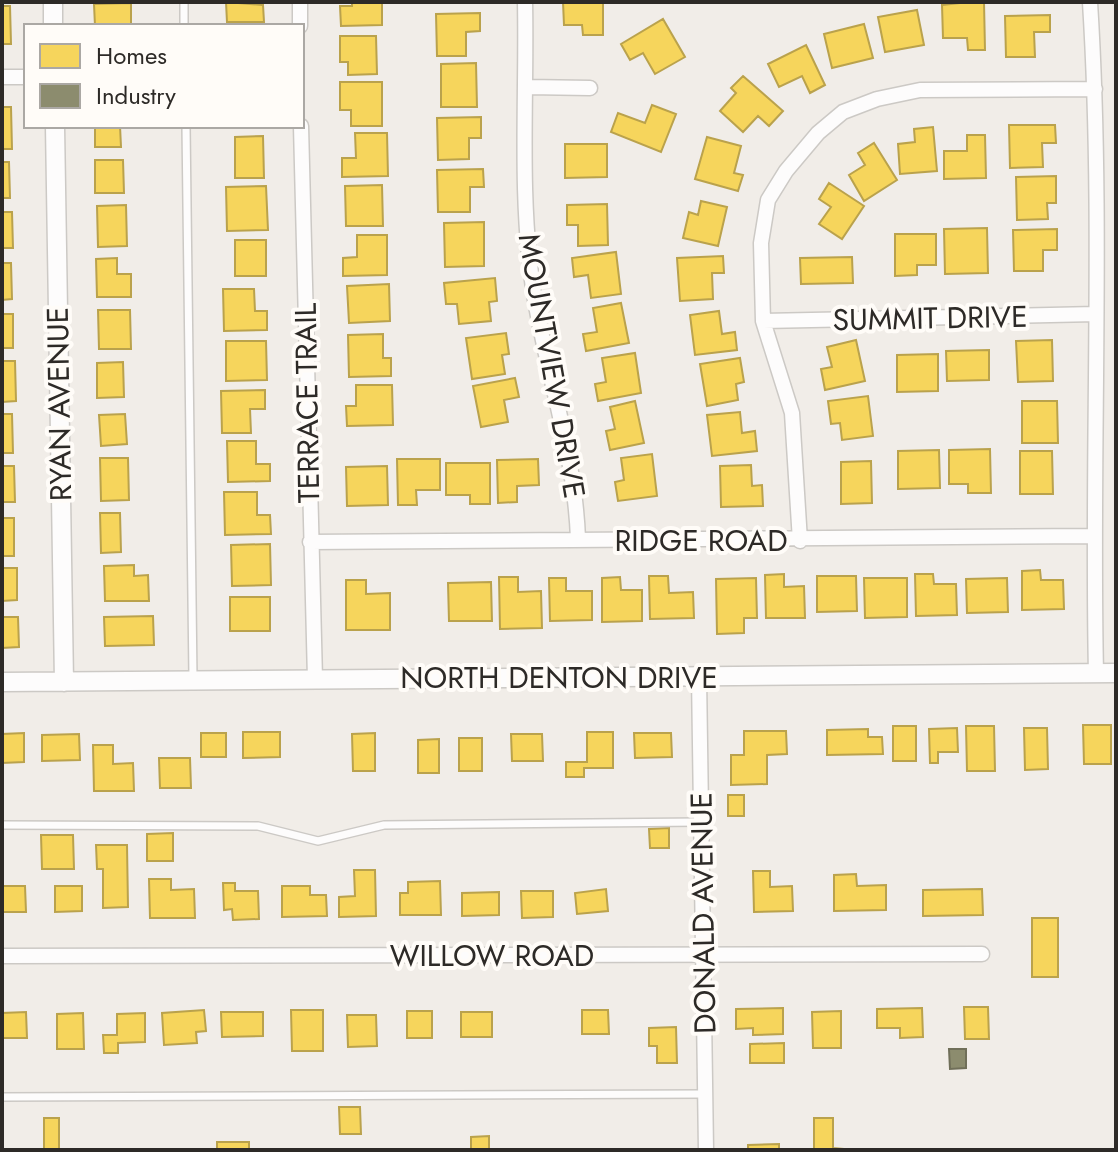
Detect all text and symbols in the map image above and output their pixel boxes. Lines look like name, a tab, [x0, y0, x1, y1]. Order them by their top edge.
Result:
legend	[24, 24, 304, 128]
text: Homes	[96, 38, 167, 73]
text: Industry	[96, 78, 176, 113]
street label: MOUNTVIEW DRIVE	[508, 230, 596, 502]
street label: SUMMIT DRIVE	[832, 295, 1028, 341]
street label: TERRACE TRAIL	[284, 302, 330, 504]
street label: RYAN AVENUE	[36, 306, 82, 502]
street label: RIDGE ROAD	[614, 519, 788, 562]
street label: NORTH DENTON DRIVE	[400, 656, 718, 699]
street label: DONALD AVENUE	[679, 792, 727, 1034]
street label: WILLOW ROAD	[390, 934, 594, 977]

